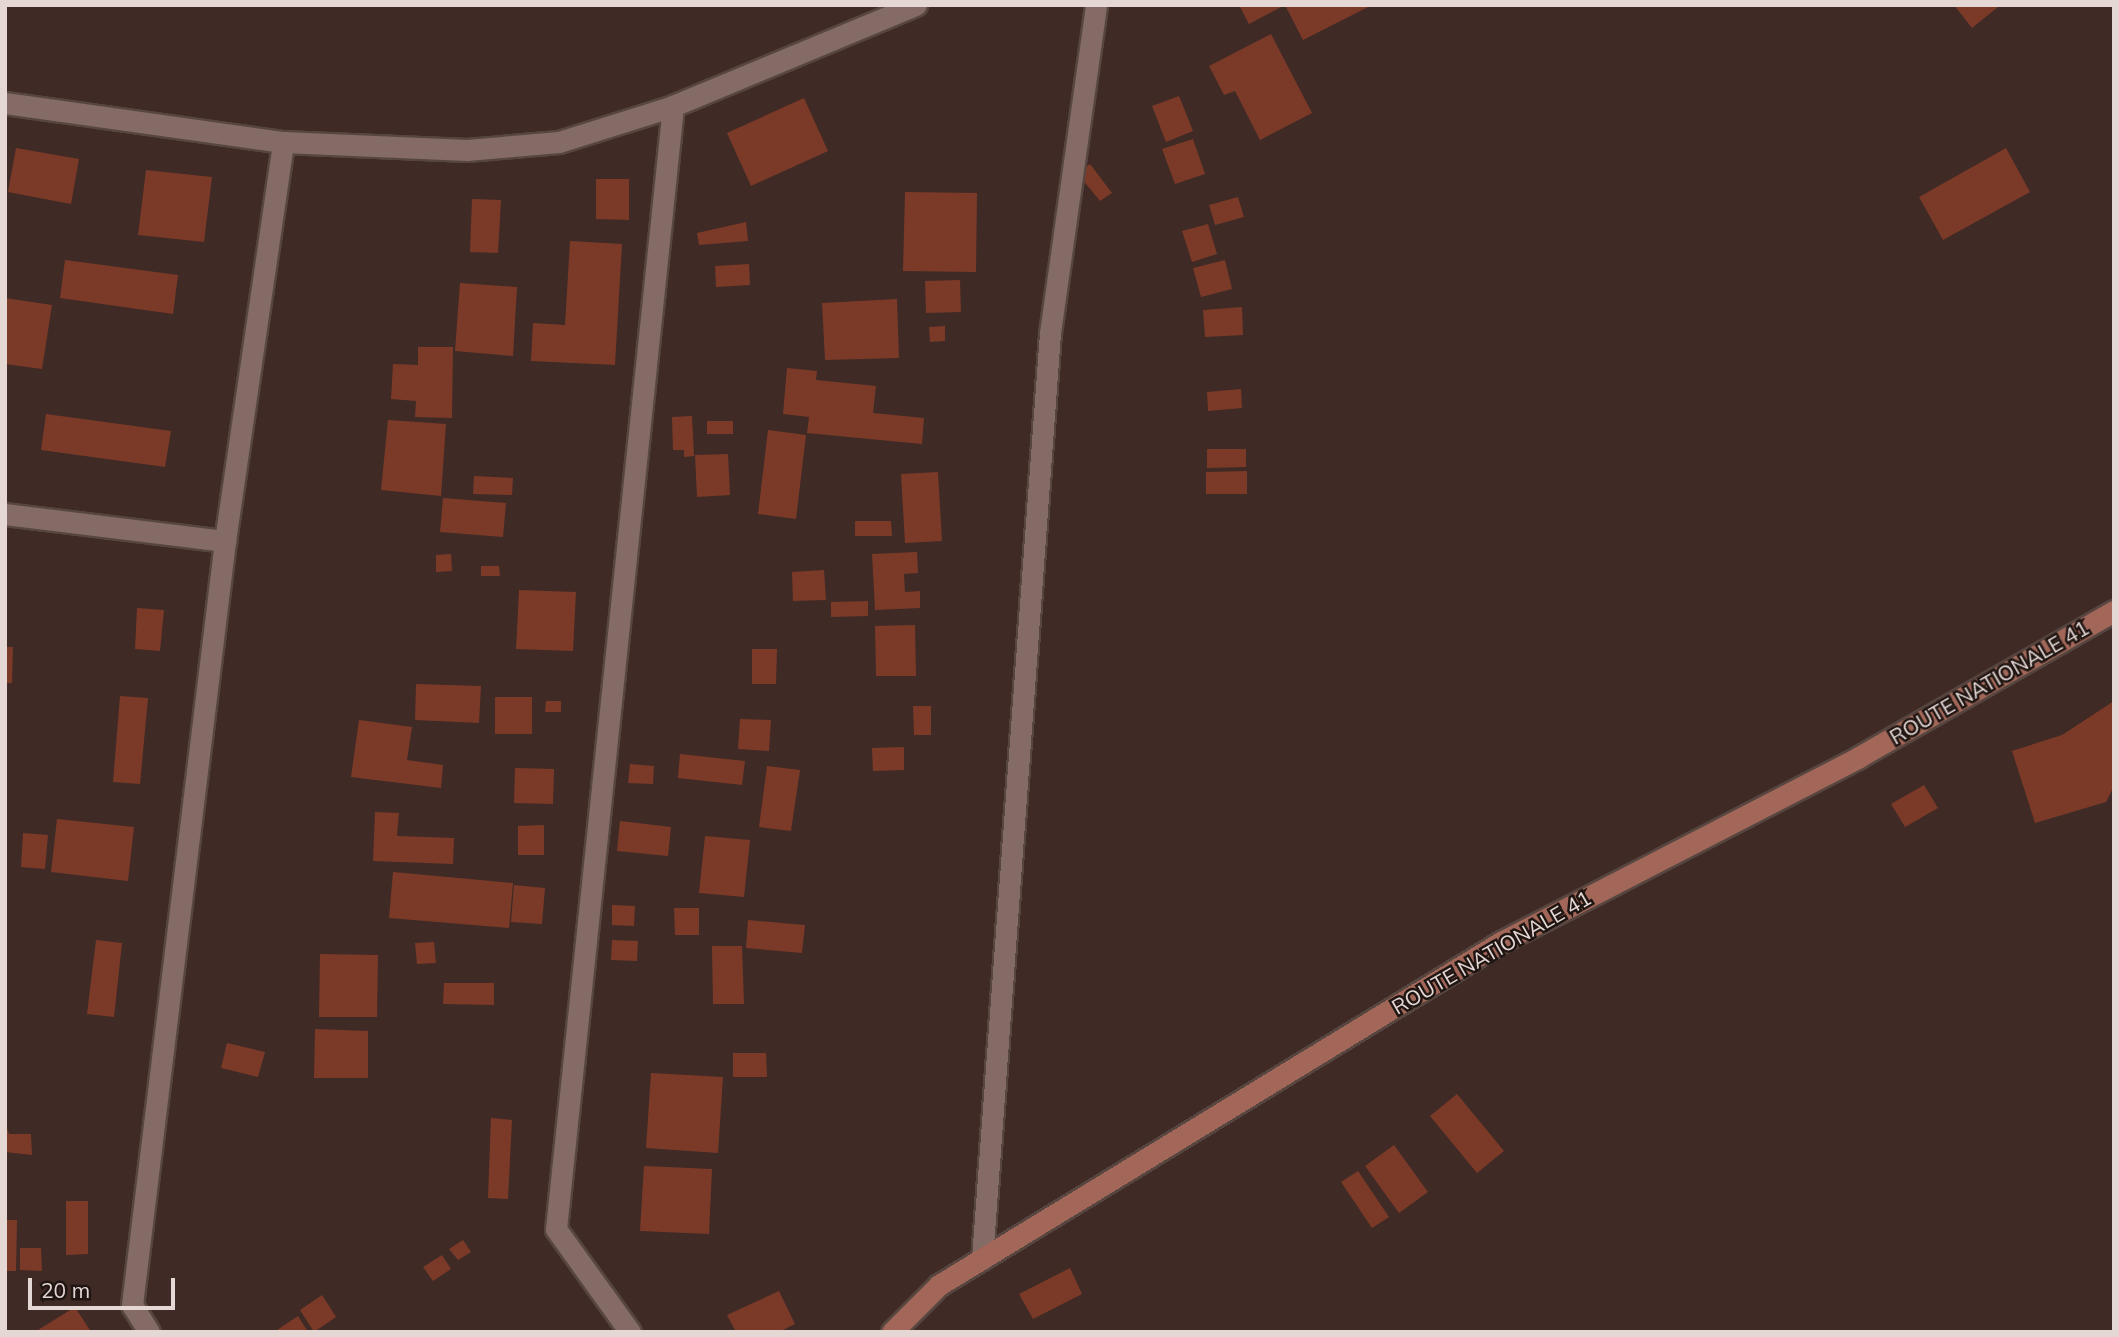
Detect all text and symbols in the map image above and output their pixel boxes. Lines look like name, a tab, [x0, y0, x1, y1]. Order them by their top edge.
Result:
street label: ROUTE NATIONALE 41	[1885, 615, 2093, 749]
street label: ROUTE NATIONALE 41	[1387, 885, 1595, 1019]
scale bar	[32, 1264, 178, 1308]
text: 20 m	[41, 1277, 90, 1303]

